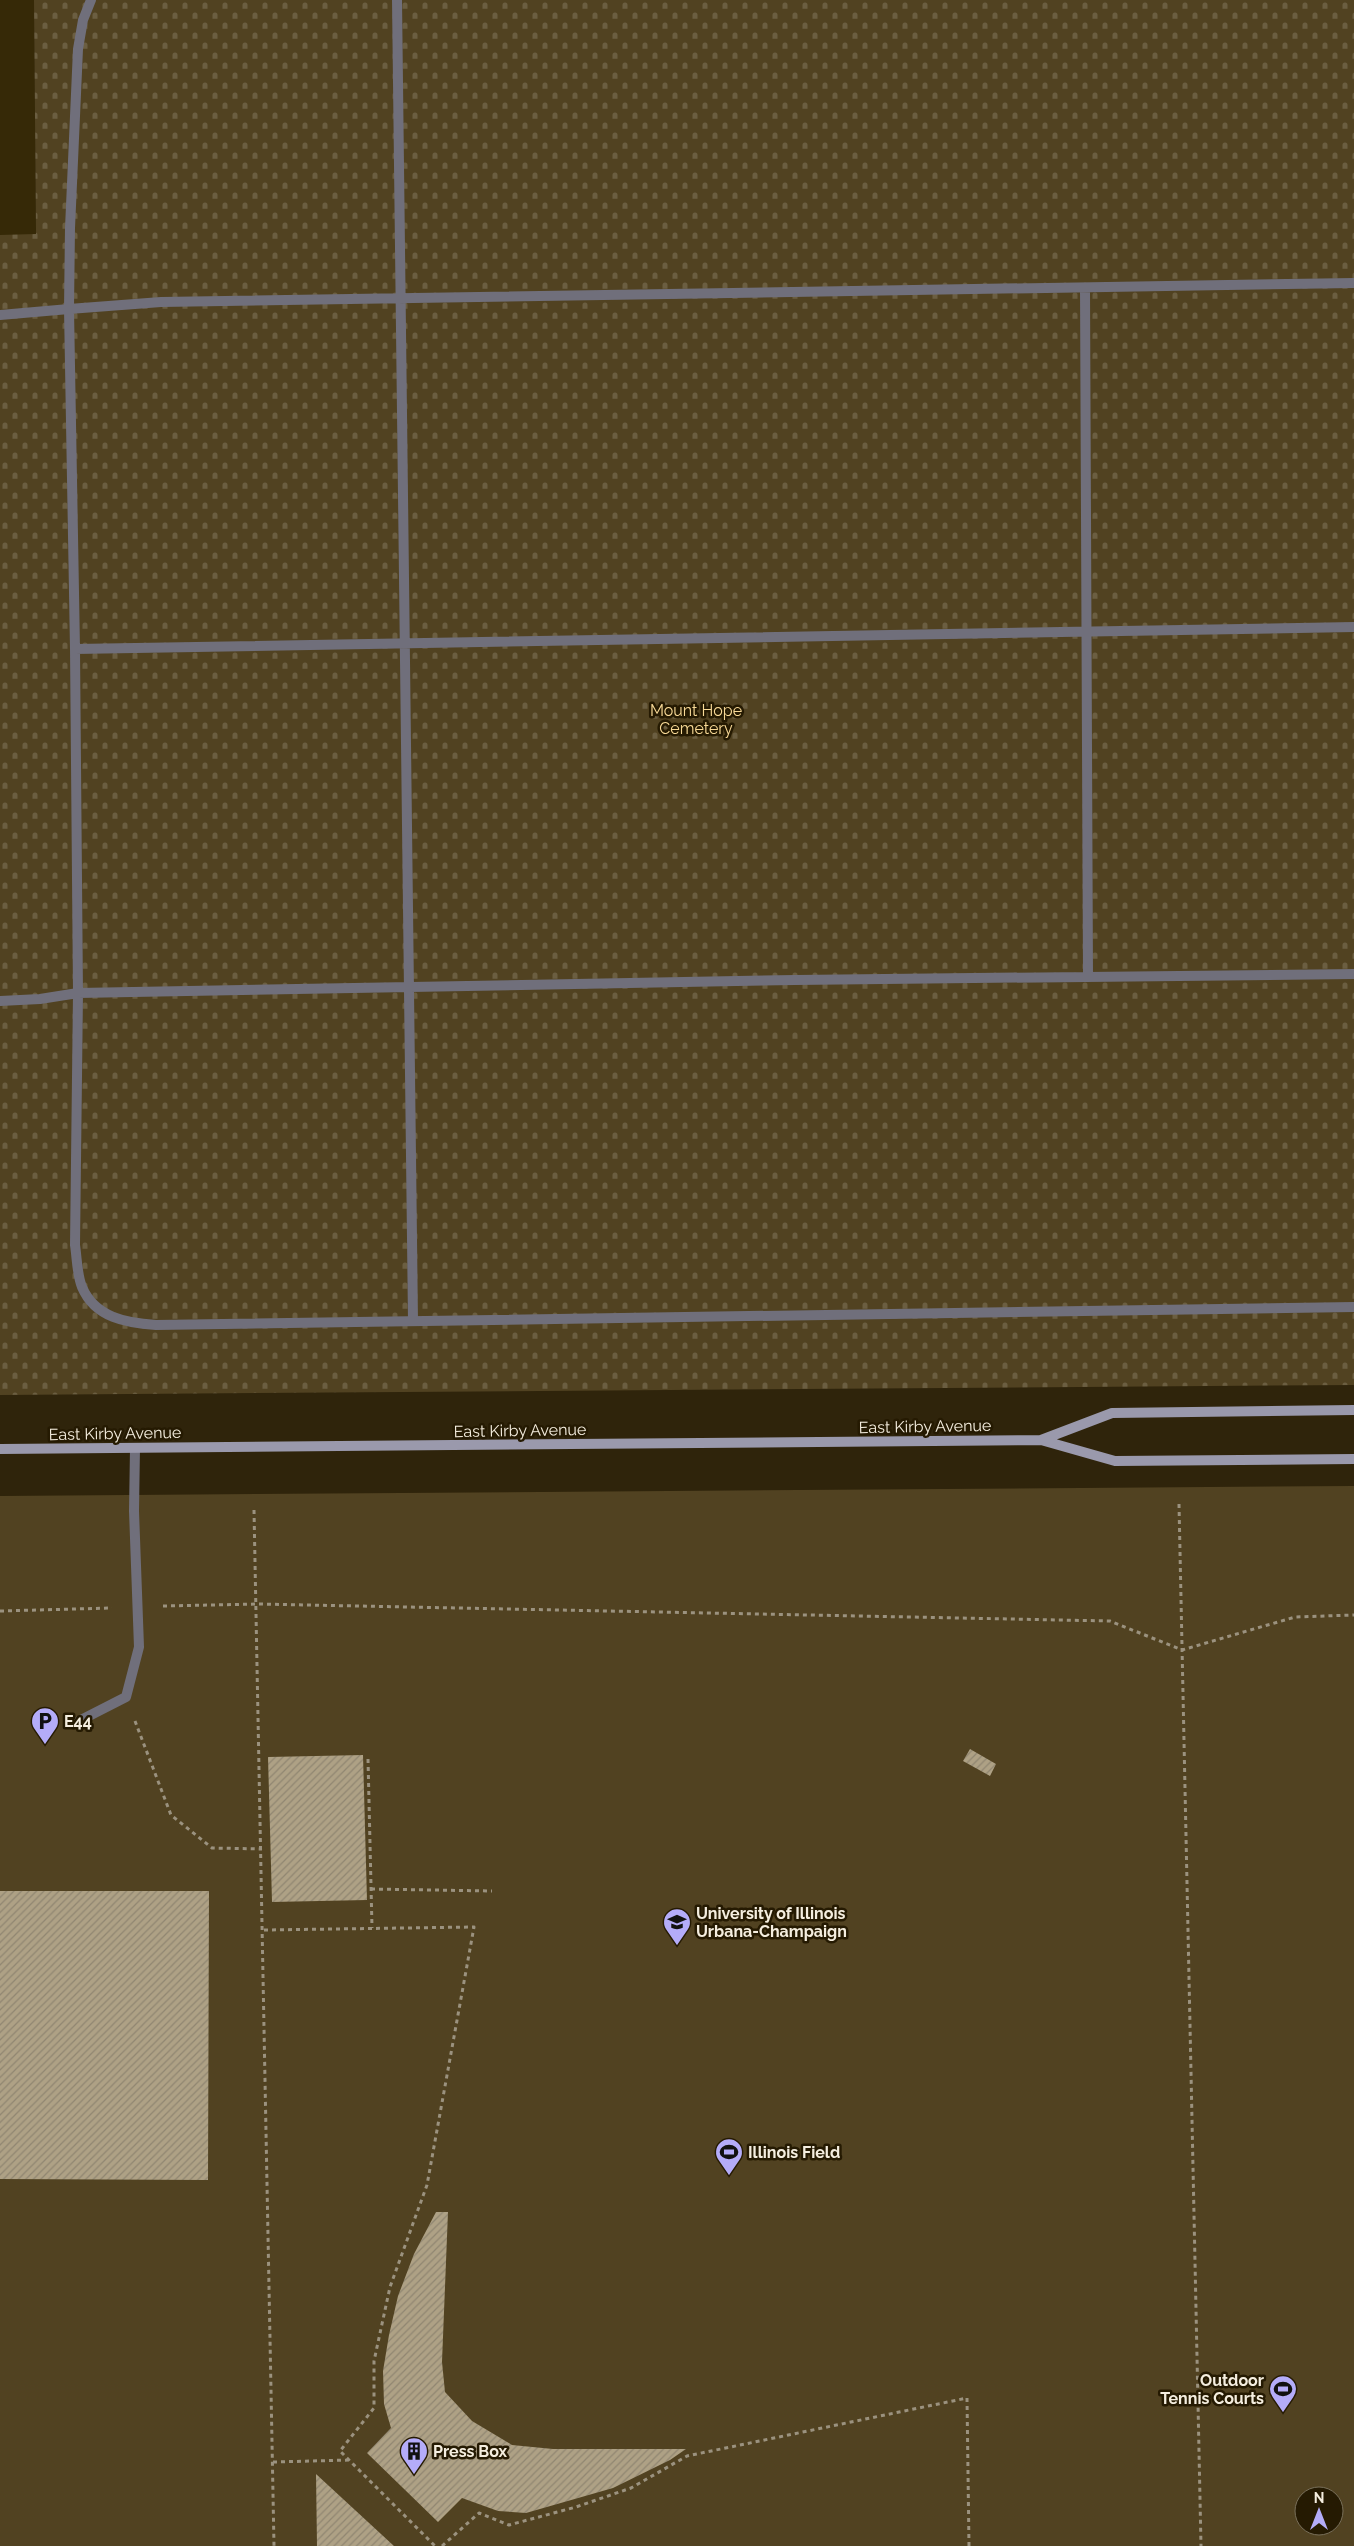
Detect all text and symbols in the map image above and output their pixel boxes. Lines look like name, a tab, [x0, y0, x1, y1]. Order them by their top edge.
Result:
park label: Mount Hope Cemetery	[650, 701, 742, 738]
street label: East Kirby Avenue	[859, 1416, 991, 1437]
street label: East Kirby Avenue	[454, 1420, 586, 1441]
street label: East Kirby Avenue	[49, 1423, 181, 1444]
parking icon: E44	[30, 1706, 60, 1745]
place label: E44	[64, 1712, 92, 1731]
place label: University of Illinois Urbana-Champaign	[696, 1904, 847, 1941]
school or university icon: University of Illinois Urbana-Champaign	[662, 1907, 692, 1946]
sports icon: Illinois Field	[714, 2137, 744, 2176]
place label: Illinois Field	[748, 2143, 840, 2162]
place label: Outdoor Tennis Courts	[1160, 2371, 1264, 2408]
sports icon: Outdoor Tennis Courts	[1268, 2374, 1298, 2413]
building icon: Press Box	[399, 2436, 429, 2475]
place label: Press Box	[433, 2442, 507, 2461]
north arrow	[1294, 2486, 1344, 2536]
text: N	[1314, 2490, 1324, 2506]

